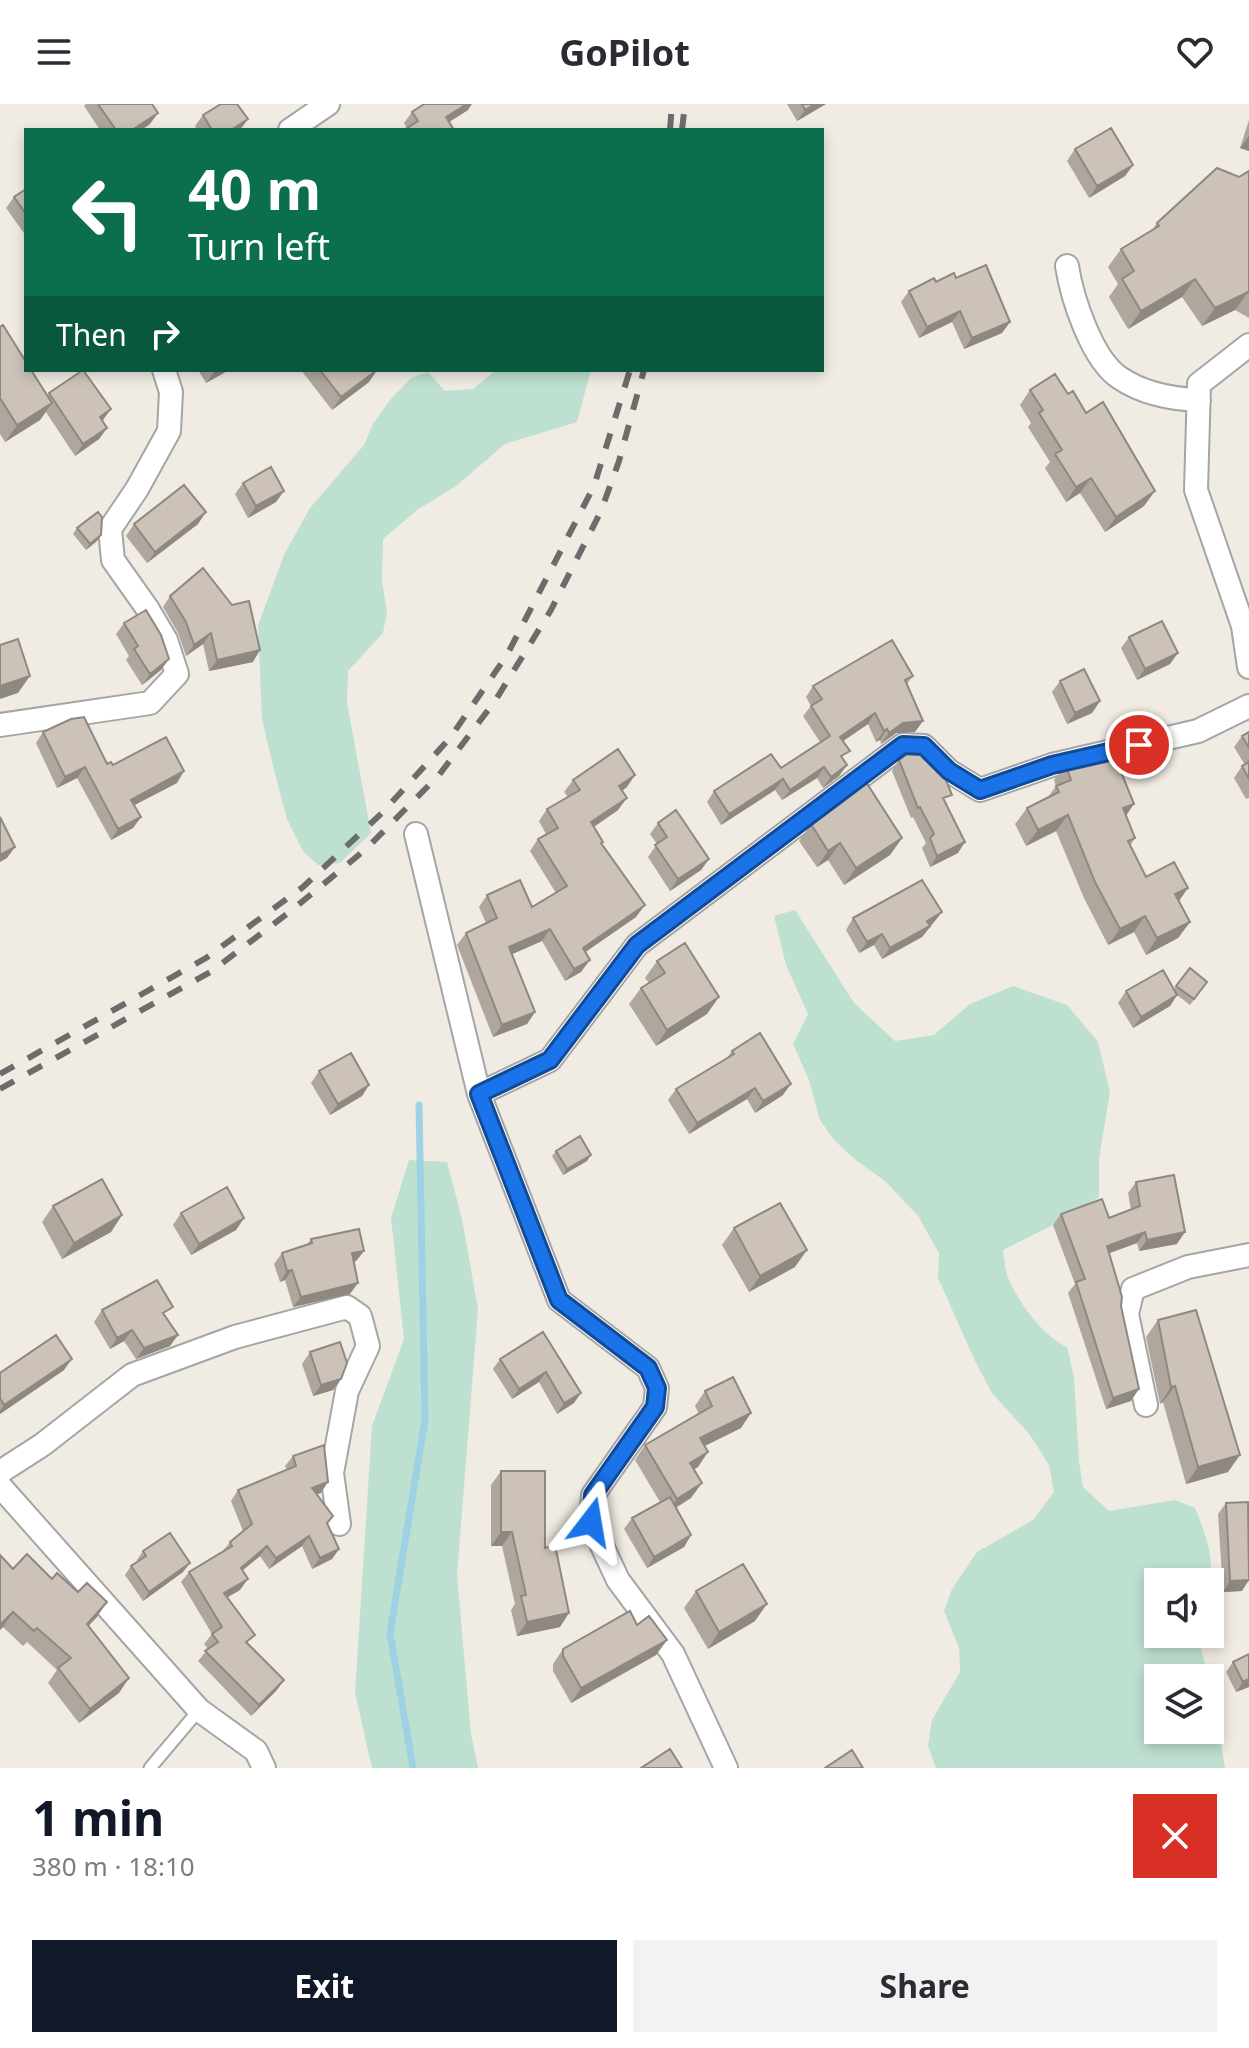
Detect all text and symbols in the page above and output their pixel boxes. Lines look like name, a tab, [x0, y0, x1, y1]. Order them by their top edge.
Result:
text: GoPilot	[559, 28, 690, 77]
icon: menu	[32, 30, 76, 74]
icon: heart	[1173, 30, 1217, 74]
text: 40 m	[188, 150, 321, 226]
icon: left	[56, 160, 160, 264]
text: Turn left	[188, 222, 330, 271]
icon: right	[143, 312, 187, 356]
text: Then	[56, 314, 127, 355]
pin	[1105, 711, 1173, 779]
icon: arrive	[1117, 723, 1161, 767]
position arrow	[549, 1480, 633, 1564]
map controls	[1144, 1568, 1224, 1744]
button: sound	[1144, 1568, 1224, 1648]
button: layers	[1144, 1664, 1224, 1744]
text: 1 min	[32, 1785, 164, 1850]
button: close	[1133, 1794, 1217, 1878]
text: 380 m · 18:10	[32, 1848, 195, 1884]
button: Exit	[32, 1940, 617, 2032]
button: Share	[633, 1940, 1217, 2032]

